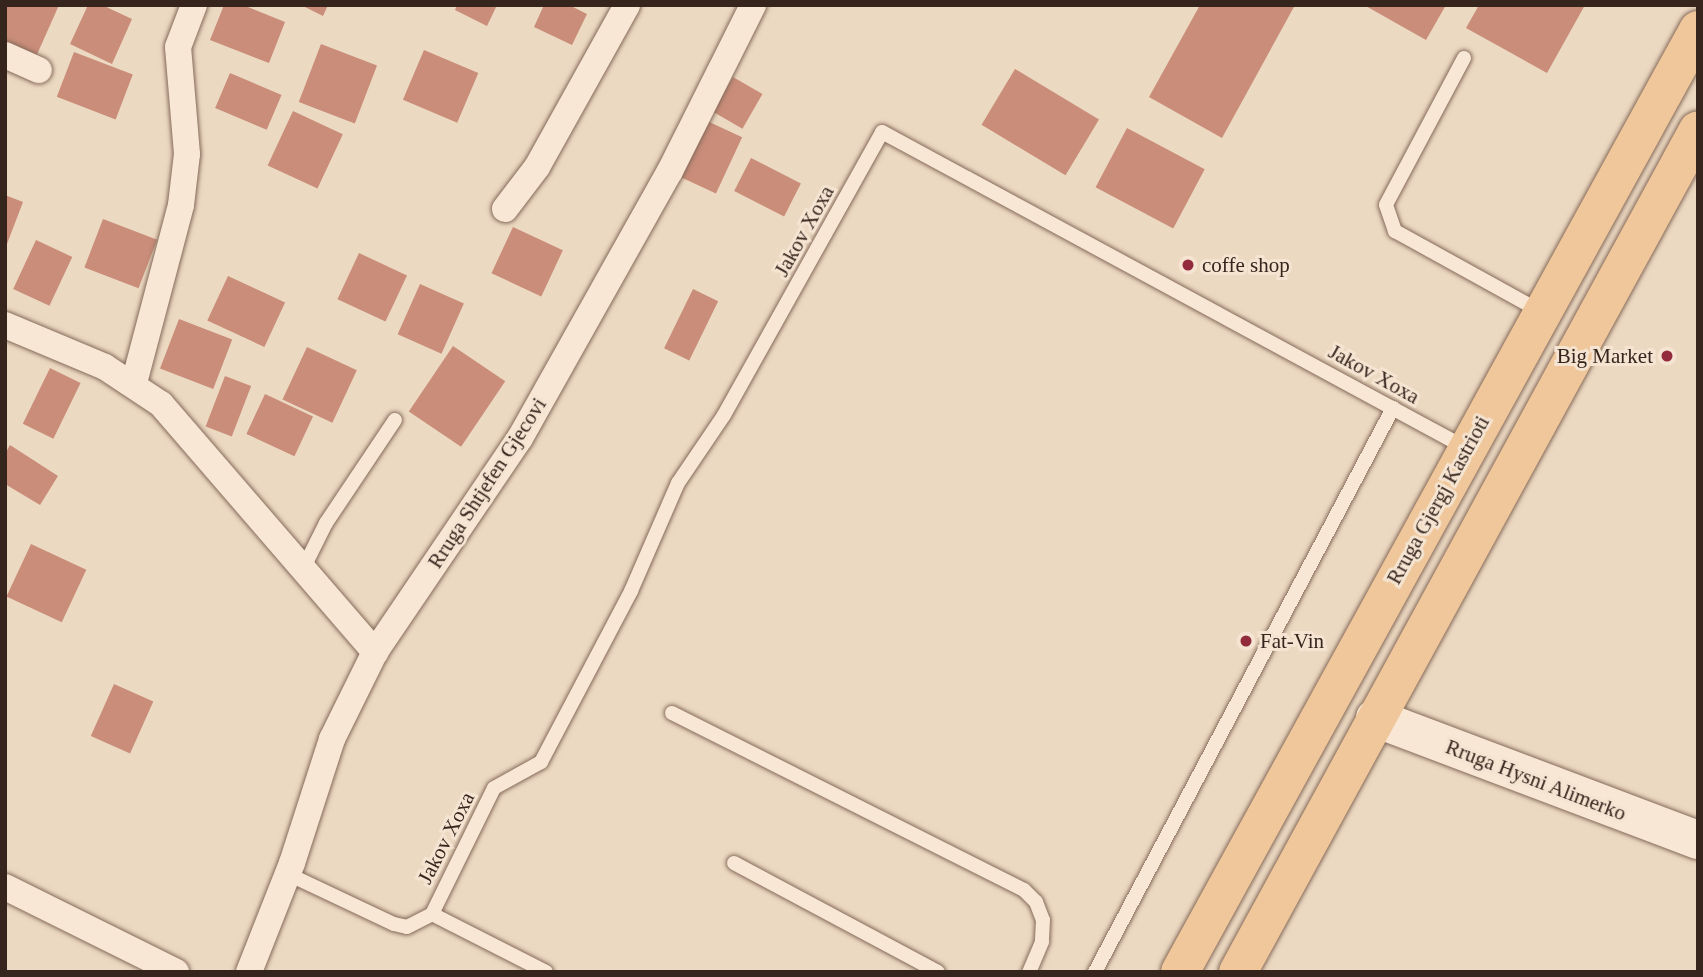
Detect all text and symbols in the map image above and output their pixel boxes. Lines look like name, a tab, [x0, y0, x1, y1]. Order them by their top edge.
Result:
street label: Jakov Xoxa	[769, 181, 839, 281]
place label: coffe shop	[1202, 252, 1290, 278]
marker: coffe shop	[1180, 257, 1196, 273]
street label: Jakov Xoxa	[1324, 339, 1424, 409]
place label: Big Market	[1557, 343, 1653, 369]
marker: Big Market	[1659, 348, 1675, 364]
street label: Rruga Shtjefen Gjecovi	[422, 393, 552, 573]
street label: Rruga Gjergj Kastrioti	[1381, 411, 1495, 589]
place label: Fat-Vin	[1260, 628, 1324, 654]
marker: Fat-Vin	[1238, 633, 1254, 649]
street label: Rruga Hysni Alimerko	[1442, 734, 1630, 826]
street label: Jakov Xoxa	[412, 788, 480, 888]

